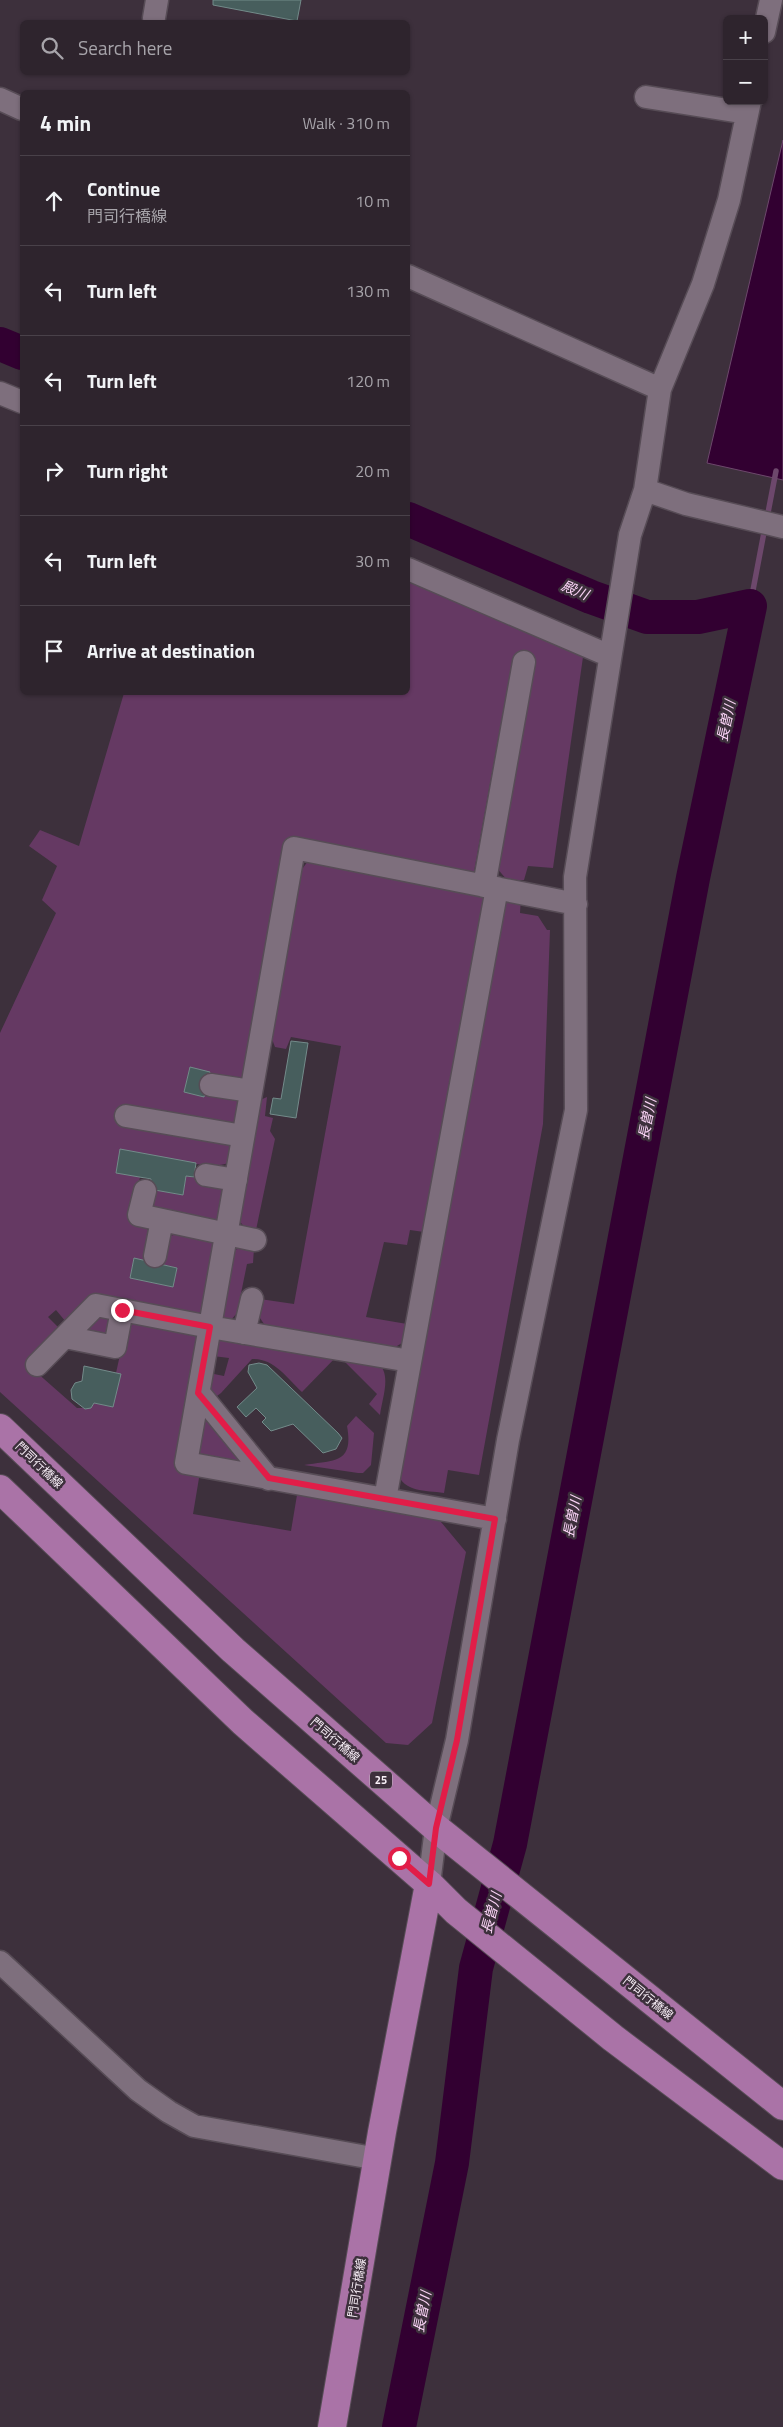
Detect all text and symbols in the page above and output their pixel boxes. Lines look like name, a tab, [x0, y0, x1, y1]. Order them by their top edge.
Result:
map controls	[723, 15, 768, 105]
button: +	[723, 15, 768, 60]
search box	[20, 20, 410, 75]
text: Search here	[78, 33, 172, 62]
icon: search	[38, 34, 66, 62]
button: −	[723, 60, 768, 105]
text: 4 min	[40, 107, 91, 139]
text: Walk · 310 m	[302, 111, 390, 135]
text: Continue	[87, 174, 160, 203]
icon: ahead	[40, 187, 68, 215]
text: 10 m	[355, 189, 390, 213]
text: 門司行橋線	[87, 204, 167, 228]
text: Turn left	[87, 276, 157, 305]
icon: left	[40, 277, 68, 305]
text: 130 m	[346, 279, 390, 303]
text: Turn left	[87, 366, 157, 395]
icon: left	[40, 367, 68, 395]
text: 120 m	[346, 369, 390, 393]
text: Turn right	[87, 456, 168, 485]
icon: right	[40, 457, 68, 485]
text: 20 m	[355, 459, 390, 483]
text: Turn left	[87, 546, 157, 575]
icon: left	[40, 547, 68, 575]
text: 30 m	[355, 549, 390, 573]
water label: 殿川	[558, 574, 594, 605]
text: Arrive at destination	[87, 636, 255, 665]
icon: arrive	[40, 637, 68, 665]
water label: 長曽川	[711, 696, 741, 744]
water label: 長曽川	[632, 1094, 661, 1142]
route end	[111, 1299, 134, 1322]
street label: 門司行橋線	[11, 1437, 68, 1492]
water label: 長曽川	[557, 1492, 586, 1540]
street label: 門司行橋線	[306, 1713, 364, 1766]
road number: 25	[370, 1772, 392, 1788]
route start	[388, 1847, 411, 1870]
water label: 長曽川	[475, 1888, 507, 1936]
street label: 門司行橋線	[619, 1971, 678, 2024]
street label: 門司行橋線	[342, 2257, 371, 2319]
water label: 長曽川	[407, 2287, 436, 2335]

